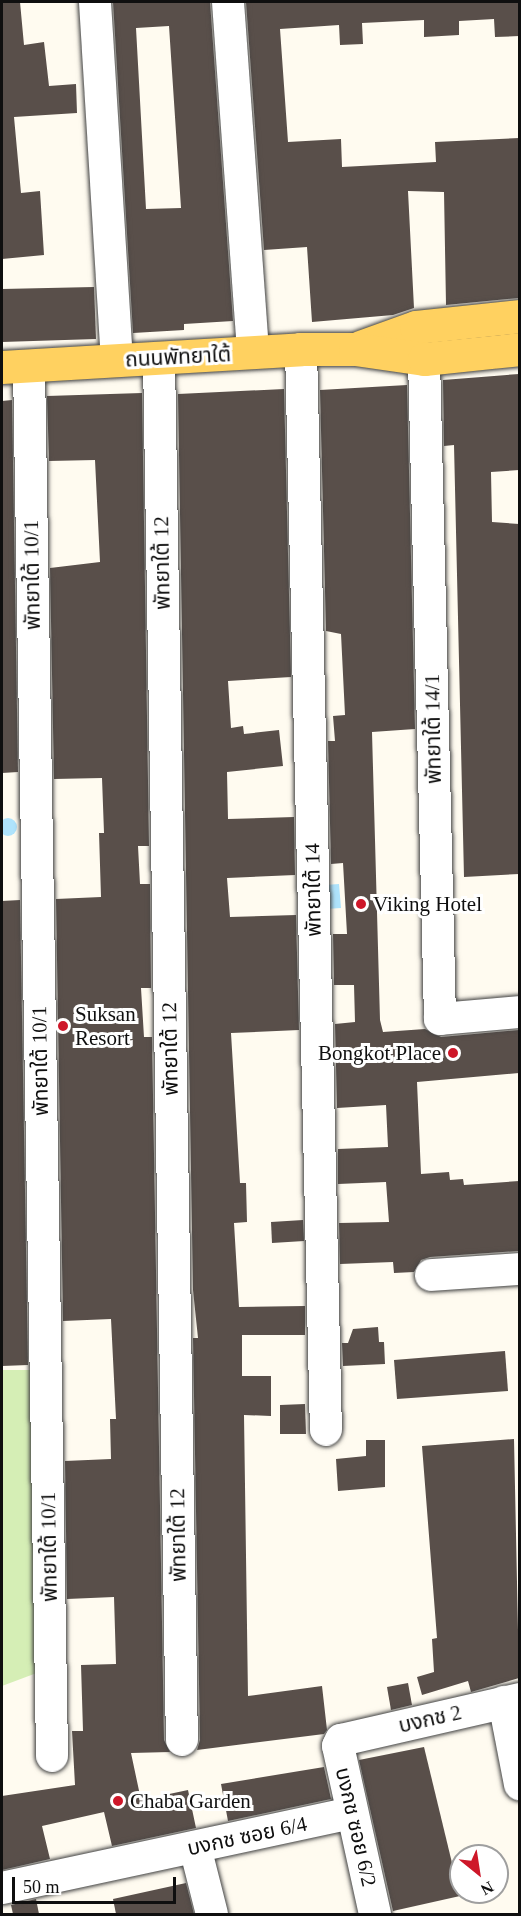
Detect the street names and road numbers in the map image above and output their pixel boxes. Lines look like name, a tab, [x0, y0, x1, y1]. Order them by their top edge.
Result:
street label: ถนนพัทยาใต้	[124, 342, 232, 372]
street label: พัทยาใต้ 12	[149, 516, 175, 610]
street label: พัทยาใต้ 10/1	[18, 520, 46, 630]
street label: พัทยาใต้ 14/1	[419, 674, 447, 784]
street label: พัทยาใต้ 14	[300, 843, 326, 937]
street label: พัทยาใต้ 12	[157, 1002, 183, 1096]
street label: พัทยาใต้ 10/1	[26, 1006, 54, 1116]
street label: พัทยาใต้ 12	[165, 1488, 191, 1582]
street label: พัทยาใต้ 10/1	[35, 1492, 63, 1602]
street label: บงกช 2	[396, 1700, 464, 1738]
street label: บงกช ซอย 6/2	[330, 1765, 382, 1889]
street label: บงกช ซอย 6/4	[185, 1811, 309, 1861]

